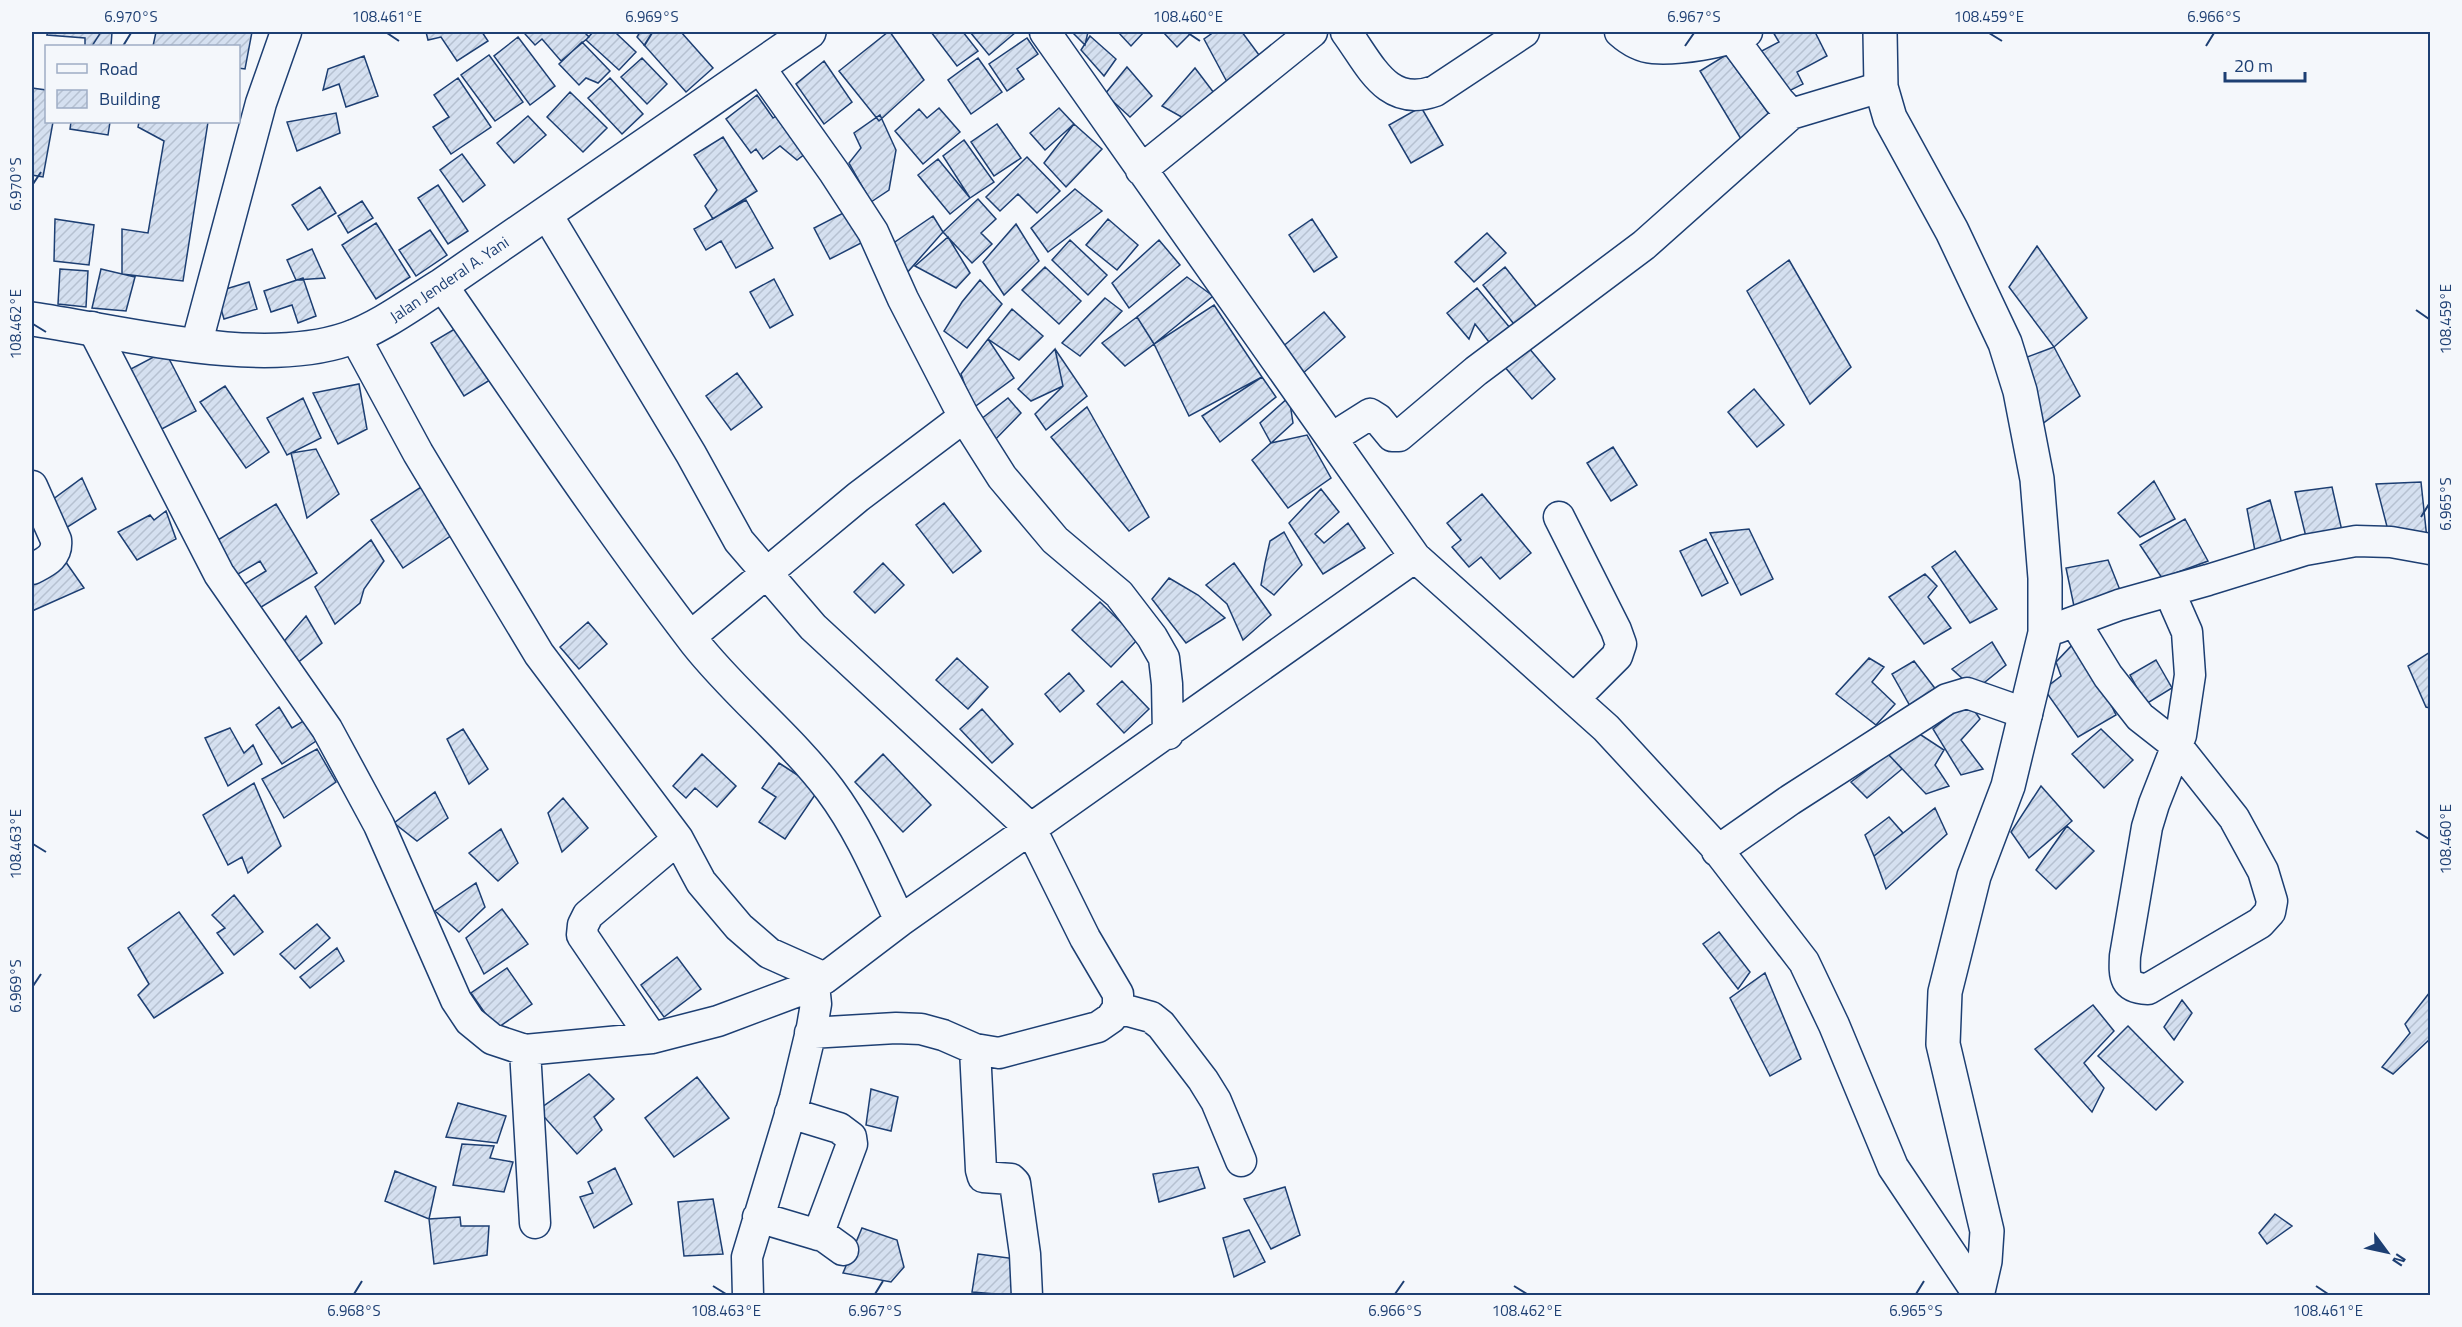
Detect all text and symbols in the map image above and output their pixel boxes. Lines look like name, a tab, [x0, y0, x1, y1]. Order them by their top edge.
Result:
text: 6.970°S	[104, 5, 158, 28]
text: 108.461°E	[352, 5, 422, 28]
text: 6.969°S	[625, 5, 679, 28]
text: 108.460°E	[1153, 5, 1223, 28]
text: 6.967°S	[1667, 5, 1721, 28]
text: 108.459°E	[1954, 5, 2024, 28]
text: 6.966°S	[2187, 5, 2241, 28]
legend	[45, 45, 240, 123]
scale bar	[2225, 45, 2304, 83]
text: 20 m	[2234, 52, 2273, 79]
text: Road	[99, 55, 138, 82]
text: Building	[99, 85, 160, 112]
text: 6.970°S	[4, 157, 27, 211]
street label: Jalan Jenderal A. Yani	[385, 230, 513, 328]
text: 108.459°E	[2434, 284, 2457, 354]
text: 108.462°E	[4, 289, 27, 359]
text: 6.965°S	[2434, 477, 2457, 531]
text: 108.460°E	[2434, 804, 2457, 874]
text: 108.463°E	[4, 809, 27, 879]
text: 6.969°S	[4, 959, 27, 1013]
north arrow	[2357, 1222, 2417, 1282]
text: N	[2386, 1249, 2413, 1271]
text: 6.968°S	[327, 1299, 381, 1322]
text: 108.463°E	[691, 1299, 761, 1322]
text: 6.967°S	[848, 1299, 902, 1322]
text: 6.966°S	[1368, 1299, 1422, 1322]
text: 108.462°E	[1492, 1299, 1562, 1322]
text: 6.965°S	[1889, 1299, 1943, 1322]
text: 108.461°E	[2293, 1299, 2363, 1322]

